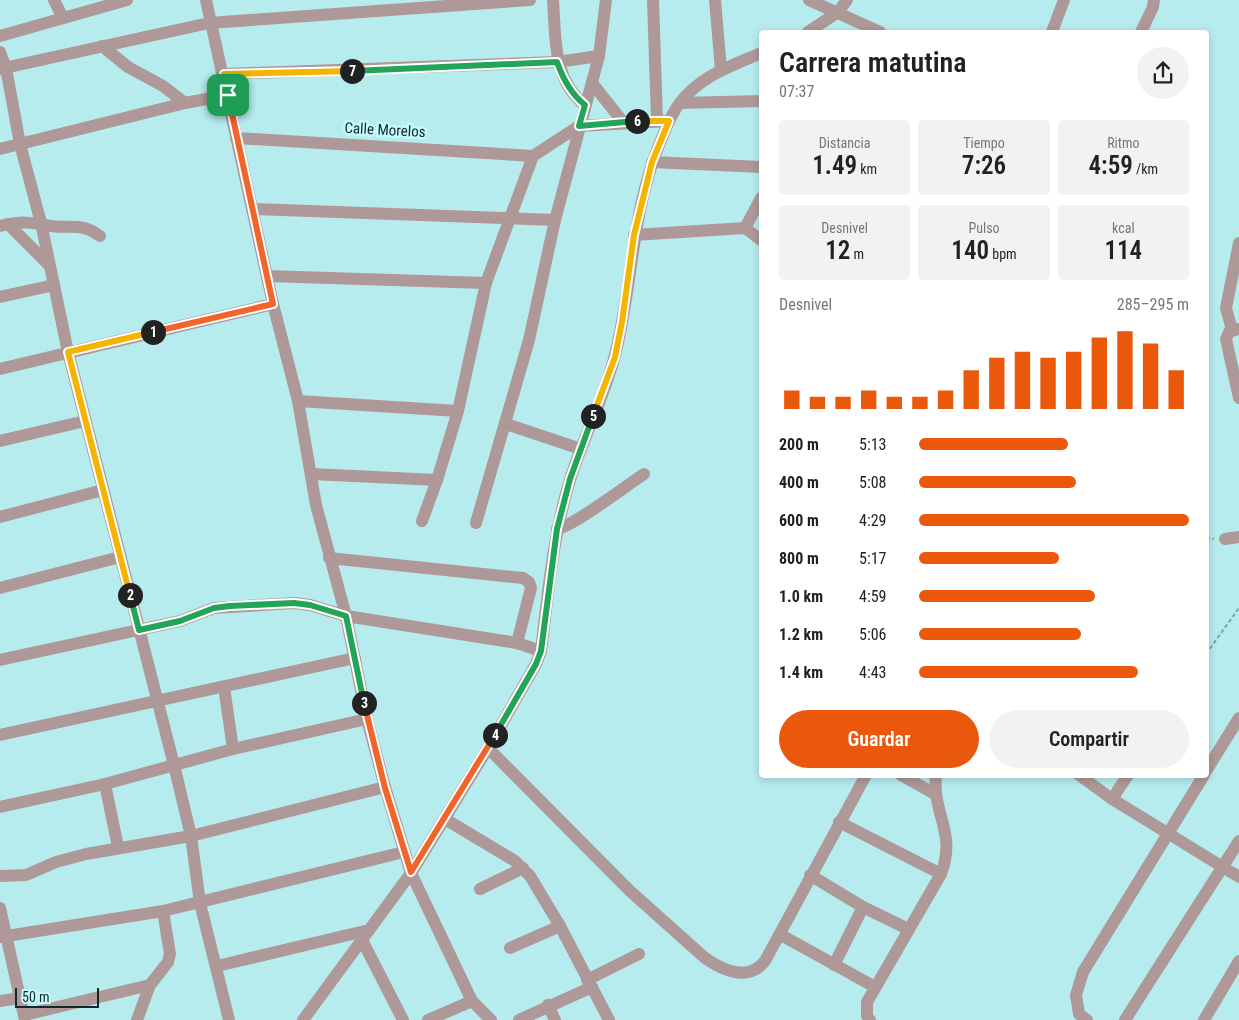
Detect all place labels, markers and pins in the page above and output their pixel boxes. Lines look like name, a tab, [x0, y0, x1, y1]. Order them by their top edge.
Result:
pin: 7	[340, 58, 364, 84]
pin	[207, 74, 249, 116]
pin: 6	[624, 108, 650, 134]
pin: 1	[140, 320, 166, 344]
pin: 5	[580, 404, 606, 428]
pin: 2	[118, 582, 142, 608]
pin: 3	[352, 690, 376, 716]
pin: 4	[482, 722, 508, 748]

